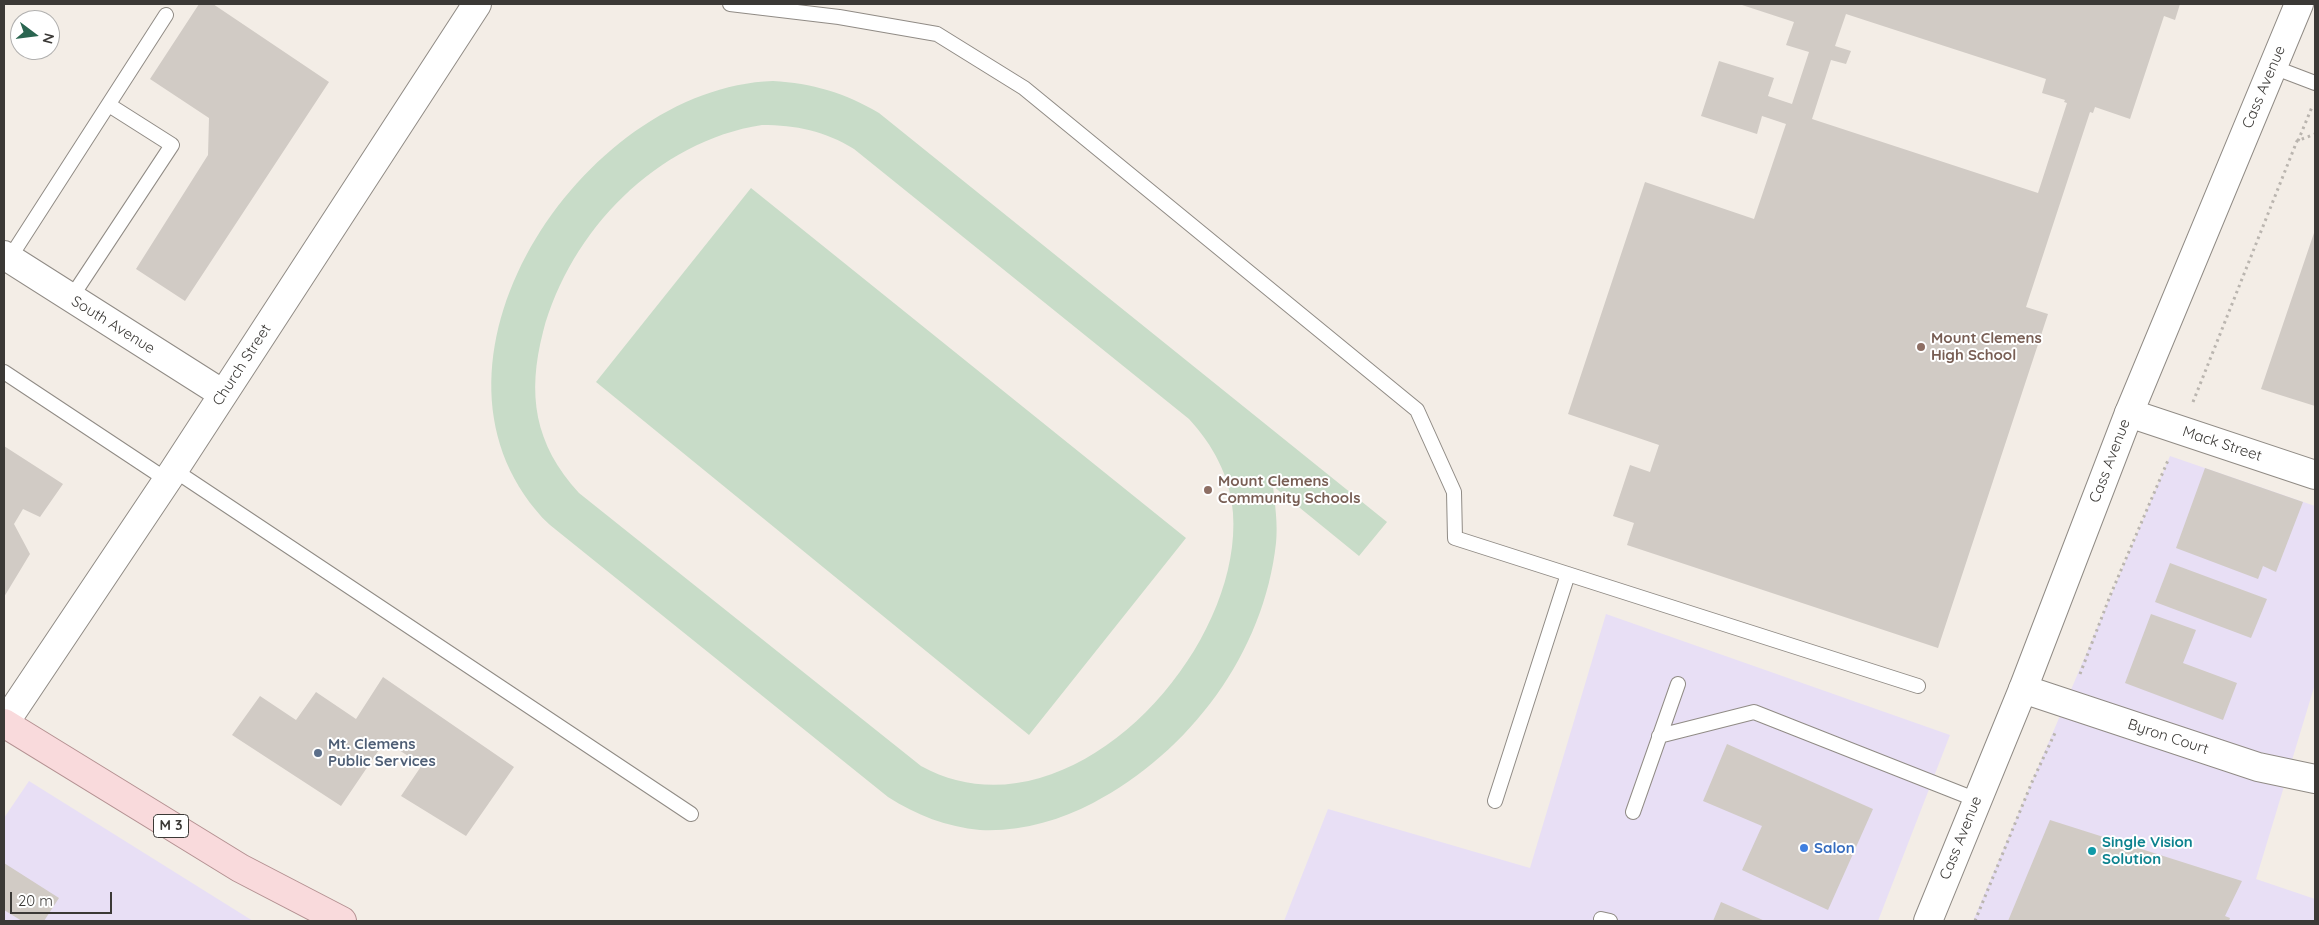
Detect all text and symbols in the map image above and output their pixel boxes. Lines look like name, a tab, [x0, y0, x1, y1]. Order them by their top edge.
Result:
north arrow	[10, 10, 60, 60]
text: N	[38, 31, 59, 46]
street label: Cass Avenue	[2238, 43, 2290, 131]
street label: South Avenue	[68, 292, 158, 358]
street label: Church Street	[209, 321, 275, 409]
place label: Mount Clemens High School	[1931, 329, 2042, 364]
marker: Mount Clemens High School	[1915, 341, 1927, 353]
street label: Cass Avenue	[2086, 417, 2134, 505]
street label: Mack Street	[2180, 423, 2264, 465]
place label: Mount Clemens Community Schools	[1218, 472, 1360, 507]
marker: Mount Clemens Community Schools	[1202, 484, 1214, 496]
street label: Byron Court	[2125, 715, 2211, 759]
place label: Mt. Clemens Public Services	[328, 735, 436, 770]
marker: Mt. Clemens Public Services	[312, 747, 324, 759]
street label: Cass Avenue	[1936, 794, 1986, 882]
road number: M 3	[154, 814, 188, 838]
place label: Single Vision Solution	[2102, 833, 2193, 868]
place label: Salon	[1814, 839, 1855, 857]
marker: Salon	[1798, 842, 1810, 854]
marker: Single Vision Solution	[2086, 845, 2098, 857]
scale bar	[12, 882, 115, 914]
text: 20 m	[18, 891, 53, 910]

